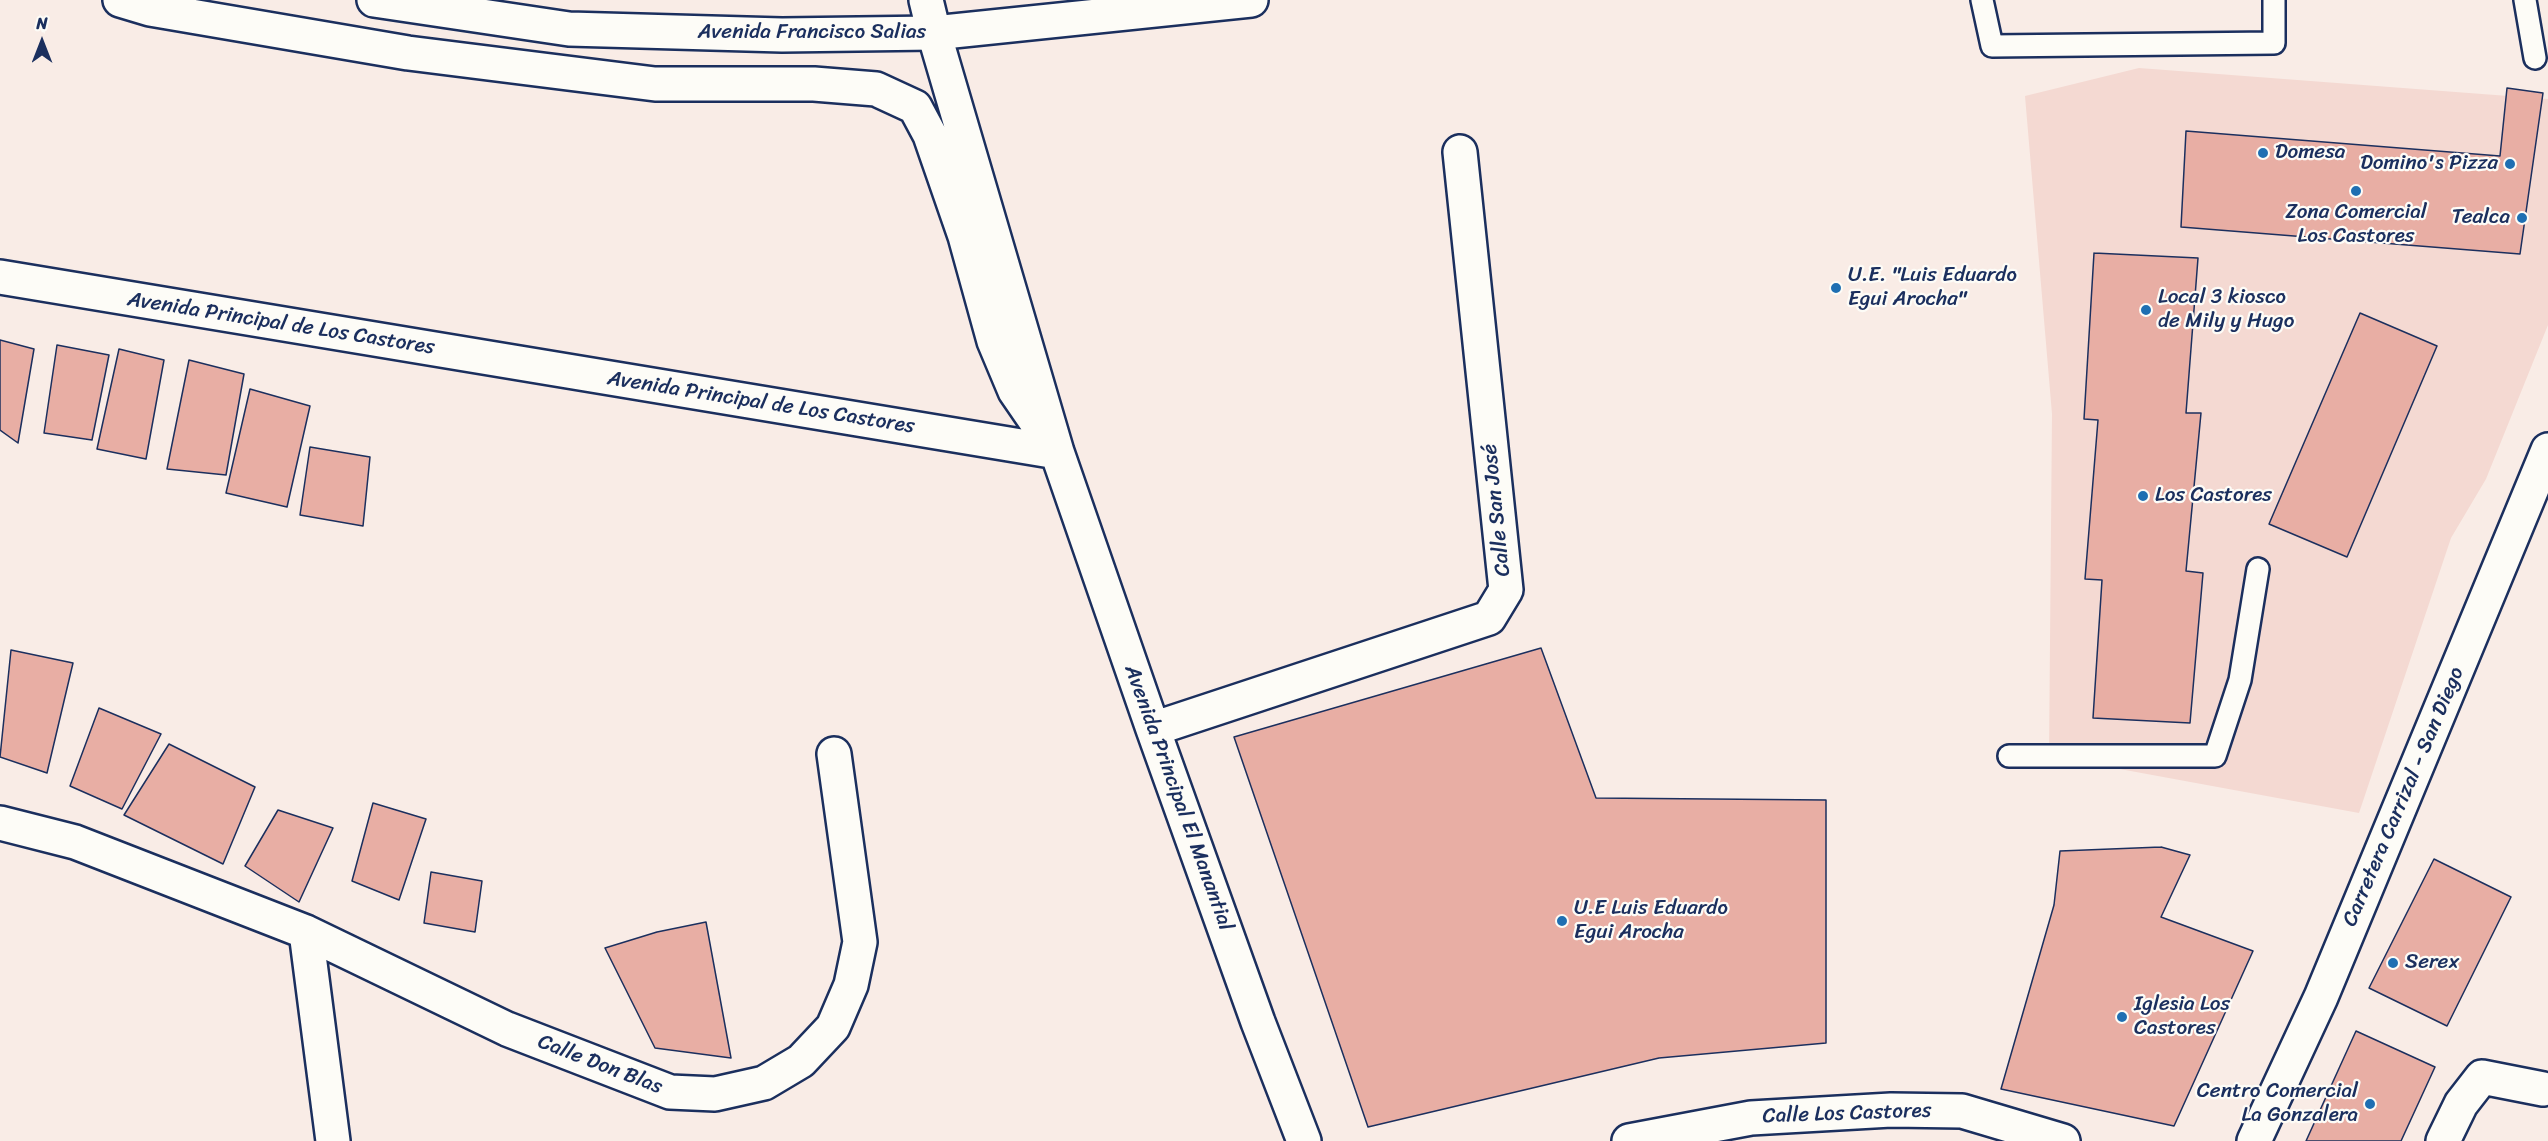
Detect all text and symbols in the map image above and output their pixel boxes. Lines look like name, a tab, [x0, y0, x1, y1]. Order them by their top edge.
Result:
text: N	[36, 9, 48, 38]
north arrow	[12, 12, 72, 72]
street label: Avenida Francisco Salias	[698, 20, 926, 46]
place label: Domesa	[2275, 140, 2345, 166]
marker: Domesa	[2256, 146, 2270, 160]
place label: Domino's Pizza	[2360, 151, 2498, 177]
marker: Domino's Pizza	[2503, 157, 2517, 171]
marker: Zona Comercial Los Castores	[2349, 184, 2363, 198]
place label: Zona Comercial Los Castores	[2285, 200, 2427, 250]
place label: Tealca	[2452, 205, 2510, 231]
marker: Tealca	[2515, 211, 2529, 225]
place label: U.E. "Luis Eduardo Egui Arocha"	[1848, 263, 2017, 313]
marker: U.E. "Luis Eduardo Egui Arocha"	[1829, 281, 1843, 295]
place label: Local 3 kiosco de Mily y Hugo	[2158, 285, 2294, 335]
street label: Avenida Principal de Los Castores	[126, 287, 436, 361]
marker: Local 3 kiosco de Mily y Hugo	[2139, 303, 2153, 317]
street label: Avenida Principal de Los Castores	[606, 366, 916, 440]
street label: Calle San José	[1477, 442, 1517, 578]
place label: Los Castores	[2155, 483, 2272, 509]
marker: Los Castores	[2136, 489, 2150, 503]
street label: Avenida Principal El Manantial	[1118, 662, 1238, 934]
street label: Carretera Carrizal - San Diego	[2338, 664, 2470, 930]
place label: U.E Luis Eduardo Egui Arocha	[1574, 896, 1728, 946]
marker: U.E Luis Eduardo Egui Arocha	[1555, 914, 1569, 928]
place label: Serex	[2405, 950, 2459, 976]
marker: Serex	[2386, 956, 2400, 970]
place label: Iglesia Los Castores	[2134, 992, 2230, 1042]
marker: Iglesia Los Castores	[2115, 1010, 2129, 1024]
street label: Calle Don Blas	[534, 1030, 666, 1100]
place label: Centro Comercial La Gonzalera	[2197, 1079, 2358, 1129]
marker: Centro Comercial La Gonzalera	[2363, 1097, 2377, 1111]
street label: Calle Los Castores	[1762, 1098, 1932, 1130]

